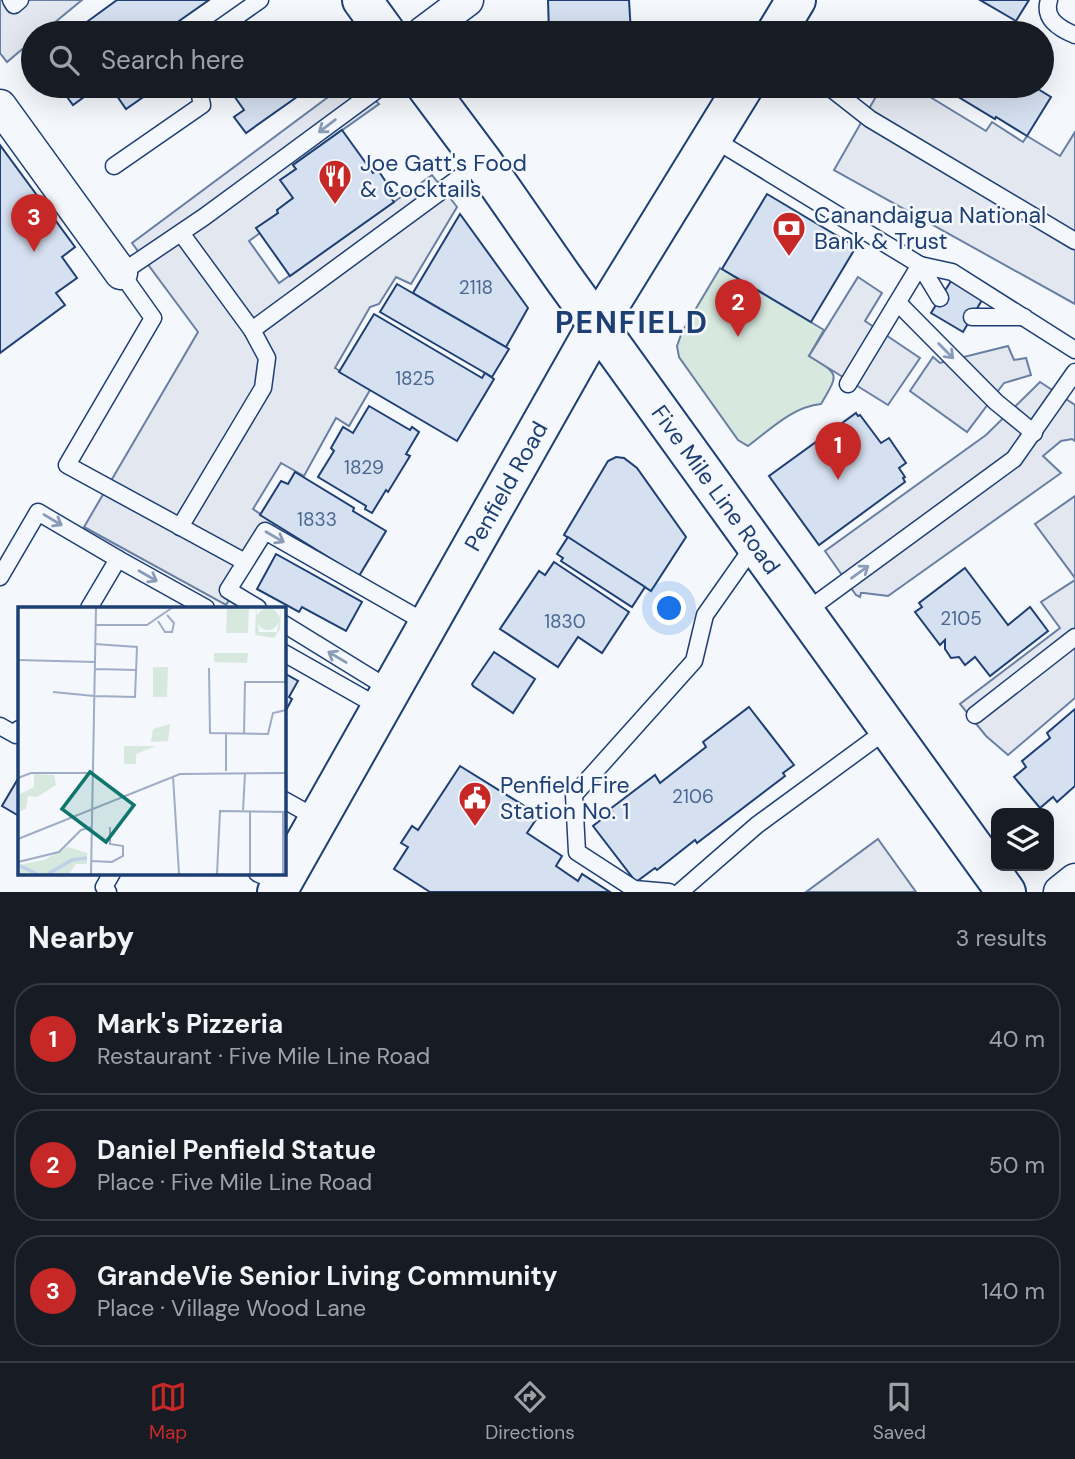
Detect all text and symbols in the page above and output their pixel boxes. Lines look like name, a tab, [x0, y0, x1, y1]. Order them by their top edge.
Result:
search box	[21, 21, 1054, 98]
icon: search	[45, 41, 83, 79]
text: Search here	[101, 43, 244, 77]
one-way arrow	[318, 119, 337, 134]
place label: Joe Gatt's Food & Cocktails	[360, 148, 527, 204]
restaurant icon: Joe Gatt's Food & Cocktails	[316, 157, 354, 206]
pin: 3	[11, 194, 57, 252]
place label: Canandaigua National Bank & Trust	[814, 200, 1046, 256]
bank icon: Canandaigua National Bank & Trust	[770, 209, 808, 258]
house number: 2118	[459, 275, 493, 300]
pin: 2	[715, 279, 761, 337]
district label: PENFIELD	[555, 303, 709, 342]
one-way arrow	[937, 342, 954, 359]
house number: 1825	[395, 366, 435, 391]
street label: Five Mile Line Road	[645, 399, 787, 580]
street label: Penfield Road	[458, 416, 555, 556]
pin: 1	[815, 422, 861, 480]
house number: 1829	[344, 455, 384, 480]
house number: 1833	[297, 507, 337, 532]
one-way arrow	[43, 514, 63, 528]
one-way arrow	[265, 530, 285, 544]
one-way arrow	[850, 565, 869, 579]
one-way arrow	[138, 569, 158, 583]
your location	[652, 591, 686, 625]
house number: 2105	[940, 606, 982, 631]
inset map	[18, 607, 285, 874]
house number: 1830	[544, 609, 586, 634]
one-way arrow	[328, 650, 348, 664]
place label: Penfield Fire Station No. 1	[500, 770, 630, 826]
public building icon: Penfield Fire Station No. 1	[456, 779, 494, 828]
house number: 2106	[672, 784, 714, 809]
map controls	[991, 808, 1054, 871]
button: layers	[991, 808, 1054, 871]
text: Nearby	[28, 918, 134, 957]
text: 3 results	[956, 923, 1047, 953]
text: Mark's Pizzeria	[97, 1007, 283, 1041]
text: 1	[49, 1024, 57, 1054]
text: 40 m	[989, 1024, 1045, 1054]
text: Restaurant · Five Mile Line Road	[97, 1041, 430, 1071]
text: Daniel Penfield Statue	[97, 1133, 376, 1167]
text: 2	[46, 1150, 60, 1180]
text: 50 m	[989, 1150, 1045, 1180]
text: Place · Five Mile Line Road	[97, 1167, 372, 1197]
text: GrandeVie Senior Living Community	[97, 1259, 557, 1293]
text: 3	[46, 1276, 60, 1306]
text: 140 m	[982, 1276, 1045, 1306]
text: Place · Village Wood Lane	[97, 1293, 366, 1323]
tab: Map	[149, 1378, 187, 1445]
tab: Directions	[485, 1378, 575, 1445]
tab: Saved	[873, 1378, 926, 1445]

